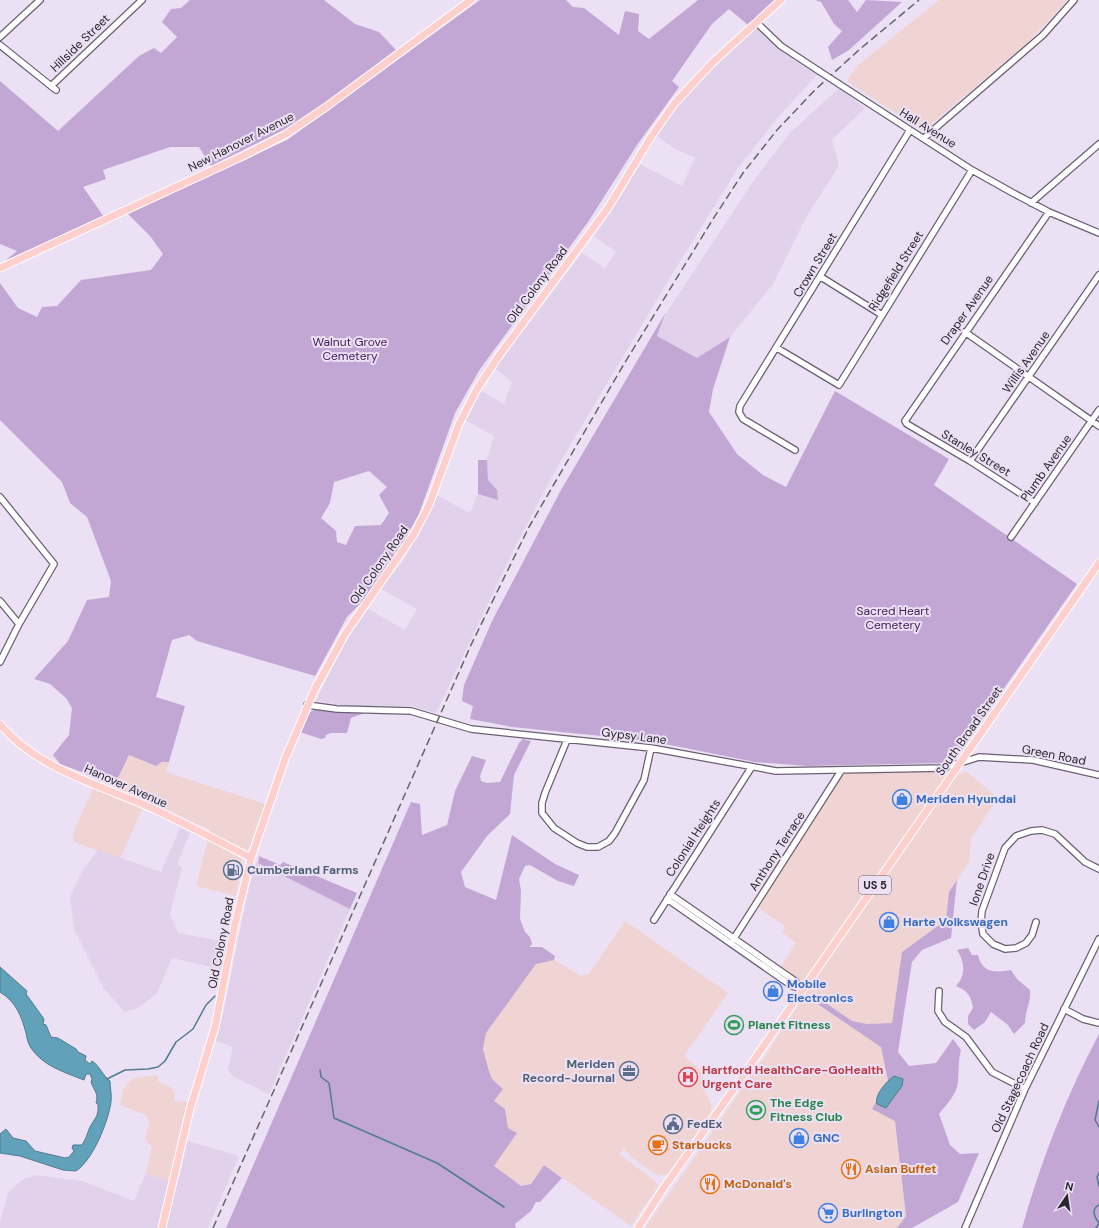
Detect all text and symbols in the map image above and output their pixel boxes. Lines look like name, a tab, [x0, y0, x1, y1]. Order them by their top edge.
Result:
street label: Hillside Street	[47, 10, 113, 75]
street label: Hall Avenue	[897, 104, 960, 152]
street label: New Hanover Avenue	[185, 108, 297, 176]
street label: Ridgefield Street	[865, 228, 927, 314]
street label: Crown Street	[789, 229, 841, 300]
street label: Old Colony Road	[503, 243, 571, 327]
street label: Draper Avenue	[937, 272, 997, 348]
street label: Willis Avenue	[999, 327, 1054, 396]
park label: Walnut Grove Cemetery	[313, 334, 388, 364]
street label: Stanley Street	[938, 426, 1014, 480]
street label: Plumb Avenue	[1017, 431, 1075, 505]
street label: Old Colony Road	[346, 522, 412, 608]
park label: Sacred Heart Cemetery	[857, 603, 930, 633]
street label: South Broad Street	[932, 683, 1006, 779]
street label: Gypsy Lane	[601, 724, 668, 748]
street label: Green Road	[1021, 741, 1087, 769]
street label: Hanover Avenue	[82, 760, 170, 812]
shop icon: Meriden Hyundai	[891, 788, 913, 810]
place label: Meriden Hyundai	[916, 791, 1016, 807]
street label: Colonial Heights	[662, 796, 724, 880]
street label: Anthony Terrace	[745, 808, 809, 894]
street label: Ione Drive	[965, 850, 999, 908]
fuel station icon: Cumberland Farms	[222, 859, 244, 881]
place label: Cumberland Farms	[247, 862, 359, 878]
road number: US 5	[859, 876, 891, 894]
street label: Old Colony Road	[204, 896, 238, 990]
shop icon: Harte Volkswagen	[878, 911, 900, 933]
place label: Harte Volkswagen	[903, 914, 1008, 930]
place label: Mobile Electronics	[787, 976, 853, 1006]
shop icon: Mobile Electronics	[762, 980, 784, 1002]
sports icon: Planet Fitness	[723, 1014, 745, 1036]
place label: Planet Fitness	[748, 1017, 831, 1033]
street label: Old Stagecoach Road	[987, 1020, 1053, 1136]
place label: Meriden Record-Journal	[523, 1056, 615, 1086]
office icon: Meriden Record-Journal	[618, 1060, 640, 1082]
place label: Hartford HealthCare-GoHealth Urgent Care	[702, 1062, 884, 1092]
hospital icon: Hartford HealthCare-GoHealth Urgent Care	[677, 1066, 699, 1088]
place label: The Edge Fitness Club	[770, 1095, 843, 1125]
sports icon: The Edge Fitness Club	[745, 1099, 767, 1121]
public building icon: FedEx	[662, 1113, 684, 1135]
place label: FedEx	[687, 1116, 722, 1132]
shop icon: GNC	[788, 1127, 810, 1149]
place label: GNC	[813, 1130, 840, 1146]
cafe icon: Starbucks	[647, 1134, 669, 1156]
place label: Starbucks	[672, 1137, 732, 1153]
restaurant icon: Asian Buffet	[840, 1158, 862, 1180]
place label: Asian Buffet	[865, 1161, 936, 1177]
restaurant icon: McDonald's	[699, 1173, 721, 1195]
place label: McDonald's	[724, 1176, 792, 1192]
north arrow	[1047, 1176, 1087, 1216]
text: N	[1064, 1179, 1075, 1194]
supermarket icon: Burlington	[817, 1202, 839, 1224]
place label: Burlington	[842, 1205, 903, 1221]

